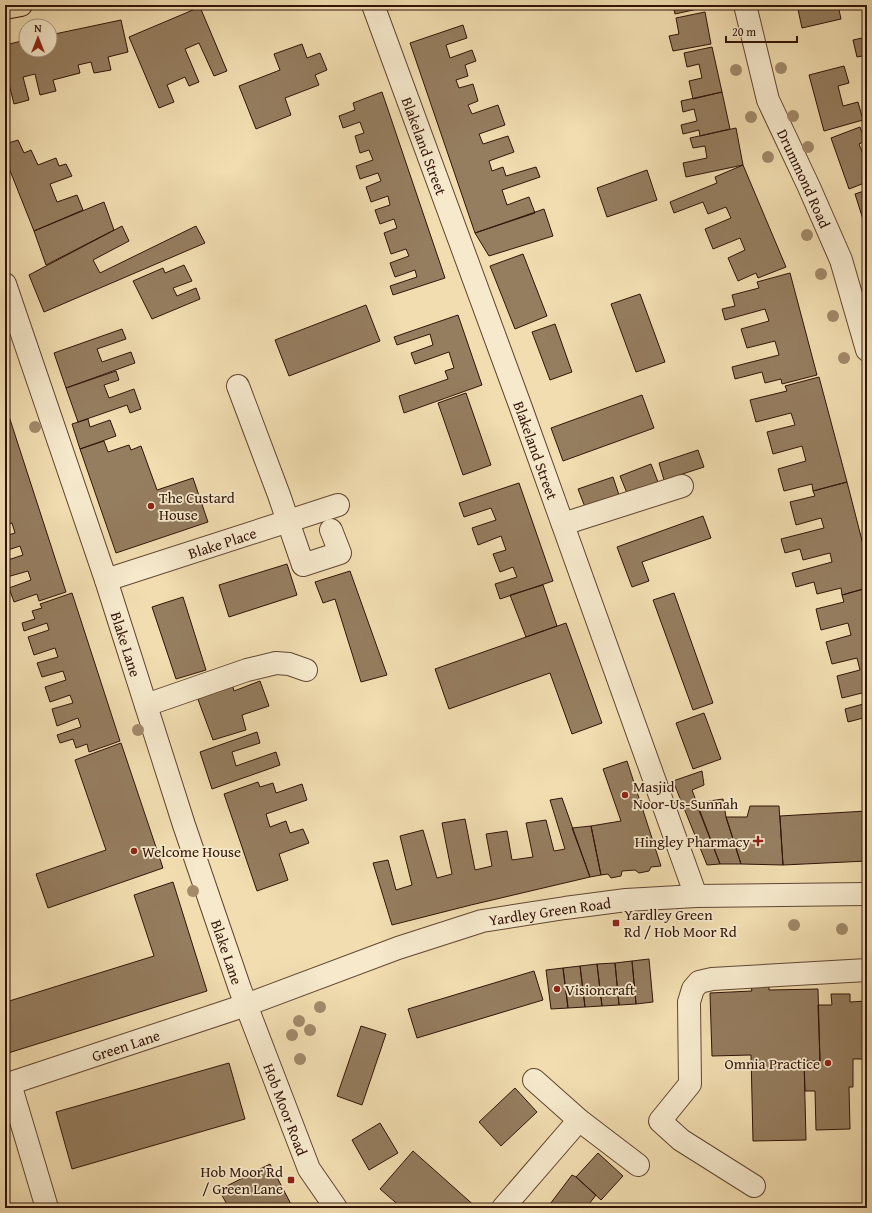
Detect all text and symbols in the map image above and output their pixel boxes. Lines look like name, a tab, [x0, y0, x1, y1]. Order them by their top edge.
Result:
north arrow	[18, 18, 58, 58]
scale bar	[726, 18, 797, 44]
text: N	[34, 20, 42, 36]
text: 20 m	[732, 23, 756, 40]
street label: Blakeland Street	[397, 94, 453, 199]
street label: Drummond Road	[773, 125, 836, 231]
street label: Blakeland Street	[509, 398, 564, 503]
place label: The Custard House	[159, 487, 235, 525]
marker: The Custard House	[146, 501, 156, 511]
street label: Blake Place	[185, 522, 259, 563]
street label: Blake Lane	[106, 609, 147, 679]
place label: Masjid Noor-Us-Sunnah	[633, 776, 739, 814]
marker: Masjid Noor-Us-Sunnah	[620, 790, 630, 800]
place label: Hingley Pharmacy	[635, 831, 751, 852]
marker: Hingley Pharmacy	[753, 836, 763, 846]
place label: Welcome House	[142, 841, 241, 862]
marker: Welcome House	[129, 846, 139, 856]
street label: Yardley Green Road	[487, 892, 612, 930]
place label: Yardley Green Rd / Hob Moor Rd	[624, 904, 737, 942]
street label: Blake Lane	[207, 917, 248, 987]
marker: Yardley Green Rd / Hob Moor Rd	[611, 918, 621, 928]
place label: Visioncraft	[565, 979, 636, 1000]
marker: Visioncraft	[552, 984, 562, 994]
street label: Green Lane	[89, 1024, 162, 1066]
place label: Omnia Practice	[725, 1053, 820, 1074]
marker: Omnia Practice	[823, 1058, 833, 1068]
street label: Hob Moor Road	[259, 1060, 313, 1158]
place label: Hob Moor Rd / Green Lane	[201, 1161, 283, 1199]
marker: Hob Moor Rd / Green Lane	[286, 1175, 296, 1185]

